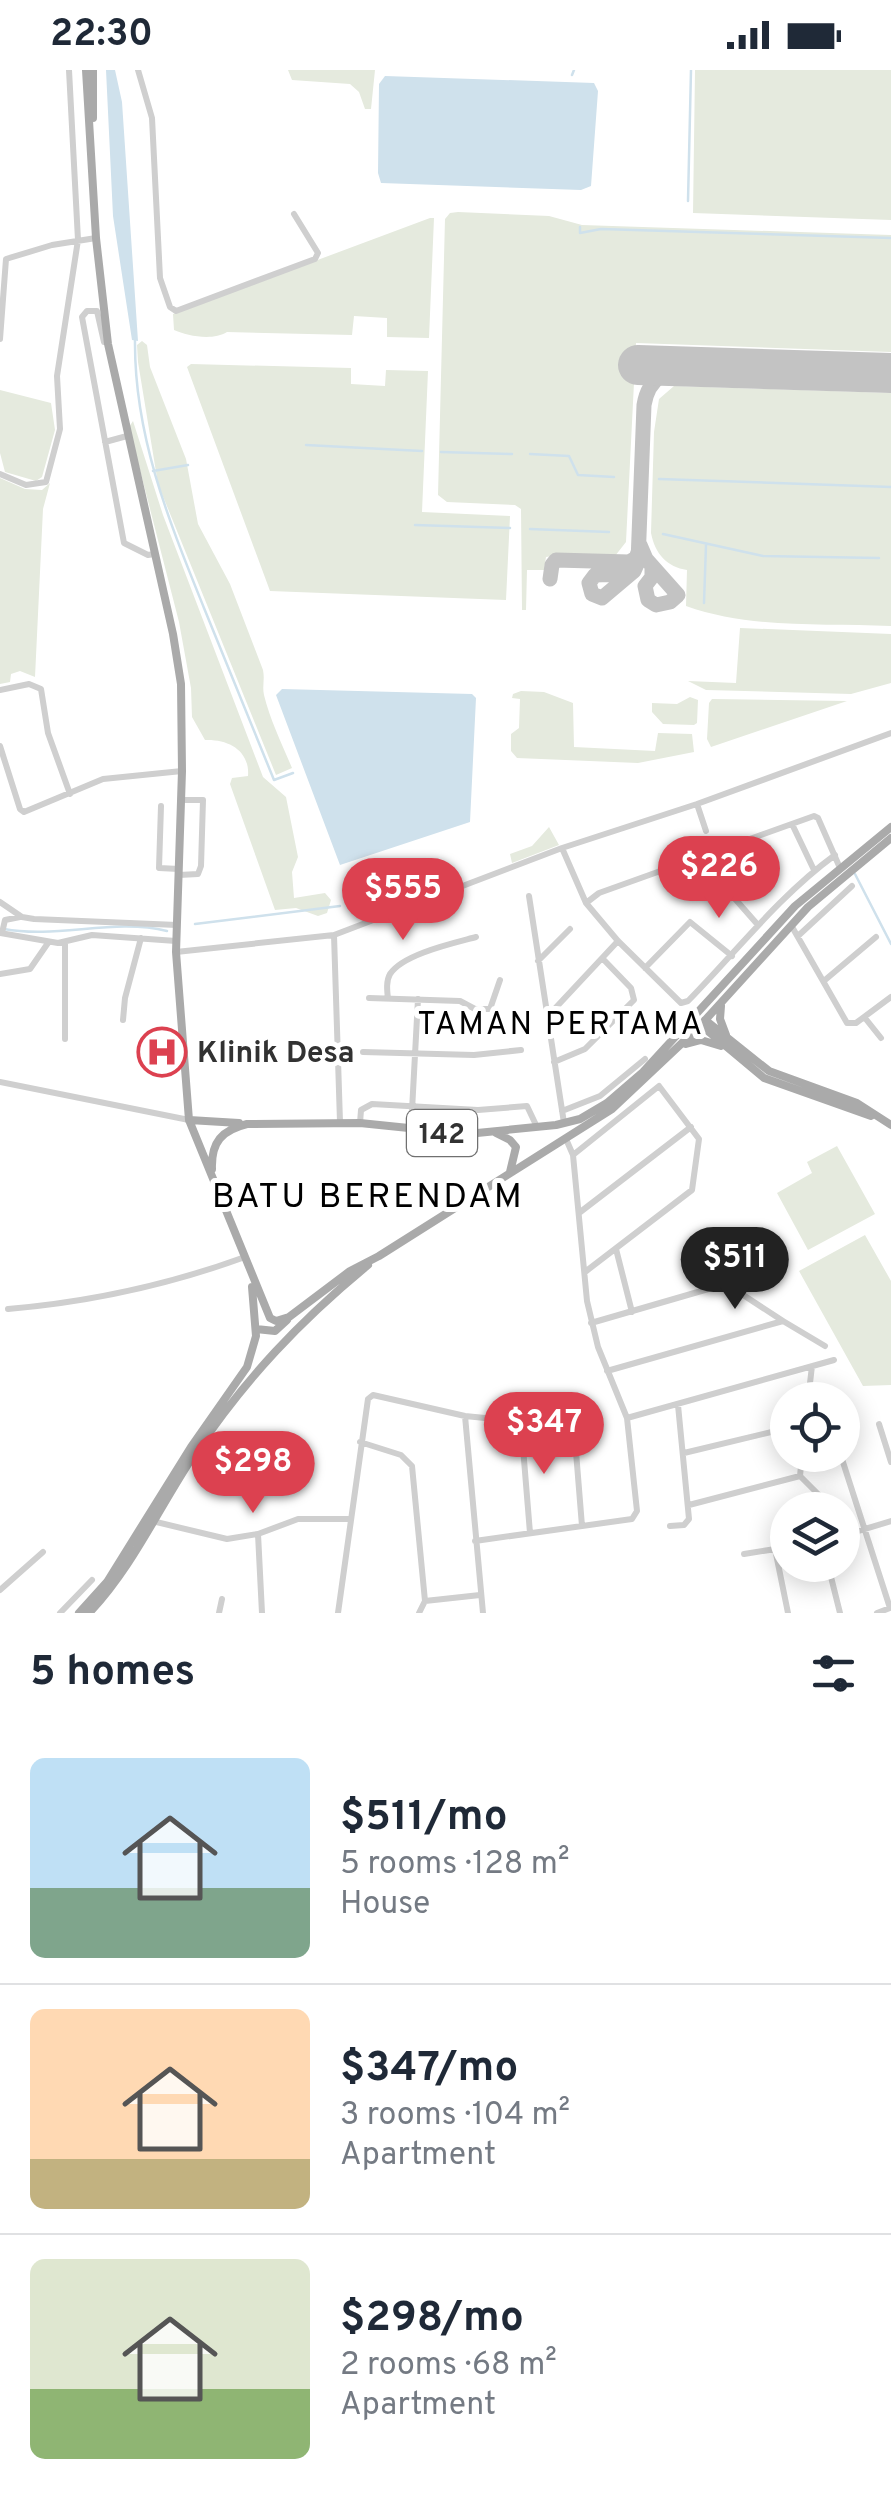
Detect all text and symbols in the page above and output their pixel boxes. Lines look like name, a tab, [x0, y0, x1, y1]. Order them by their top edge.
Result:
text: 22:30	[50, 11, 153, 60]
pin: $226	[660, 836, 778, 921]
text: $226	[680, 848, 758, 888]
pin: $555	[344, 858, 462, 943]
text: $555	[364, 870, 442, 910]
district label: TAMAN PERTAMA	[417, 1006, 705, 1046]
hospital icon: Klinik Desa	[136, 1026, 188, 1078]
place label: Klinik Desa	[197, 1036, 354, 1073]
road number: 142	[407, 1110, 477, 1156]
district label: BATU BERENDAM	[212, 1176, 524, 1220]
pin: $511	[676, 1227, 794, 1312]
text: $511	[703, 1239, 767, 1279]
map controls	[770, 1382, 860, 1582]
button: locate	[770, 1382, 860, 1472]
pin: $347	[485, 1392, 603, 1477]
text: $347	[506, 1404, 582, 1444]
pin: $298	[194, 1431, 312, 1516]
text: $298	[214, 1443, 292, 1483]
button: layers	[770, 1492, 860, 1582]
icon: filters	[806, 1646, 861, 1701]
text: 5 homes	[30, 1647, 195, 1700]
text: $511/mo	[340, 1792, 507, 1845]
icon: home	[110, 1798, 230, 1918]
text: 5 rooms · 128 m²	[340, 1845, 570, 1885]
text: House	[340, 1885, 430, 1925]
text: $347/mo	[340, 2043, 518, 2096]
icon: home	[110, 2049, 230, 2169]
text: 3 rooms · 104 m²	[340, 2096, 570, 2136]
text: Apartment	[340, 2136, 496, 2176]
text: $298/mo	[340, 2293, 524, 2346]
icon: home	[110, 2299, 230, 2419]
text: 2 rooms · 68 m²	[340, 2346, 557, 2386]
text: Apartment	[340, 2386, 496, 2426]

